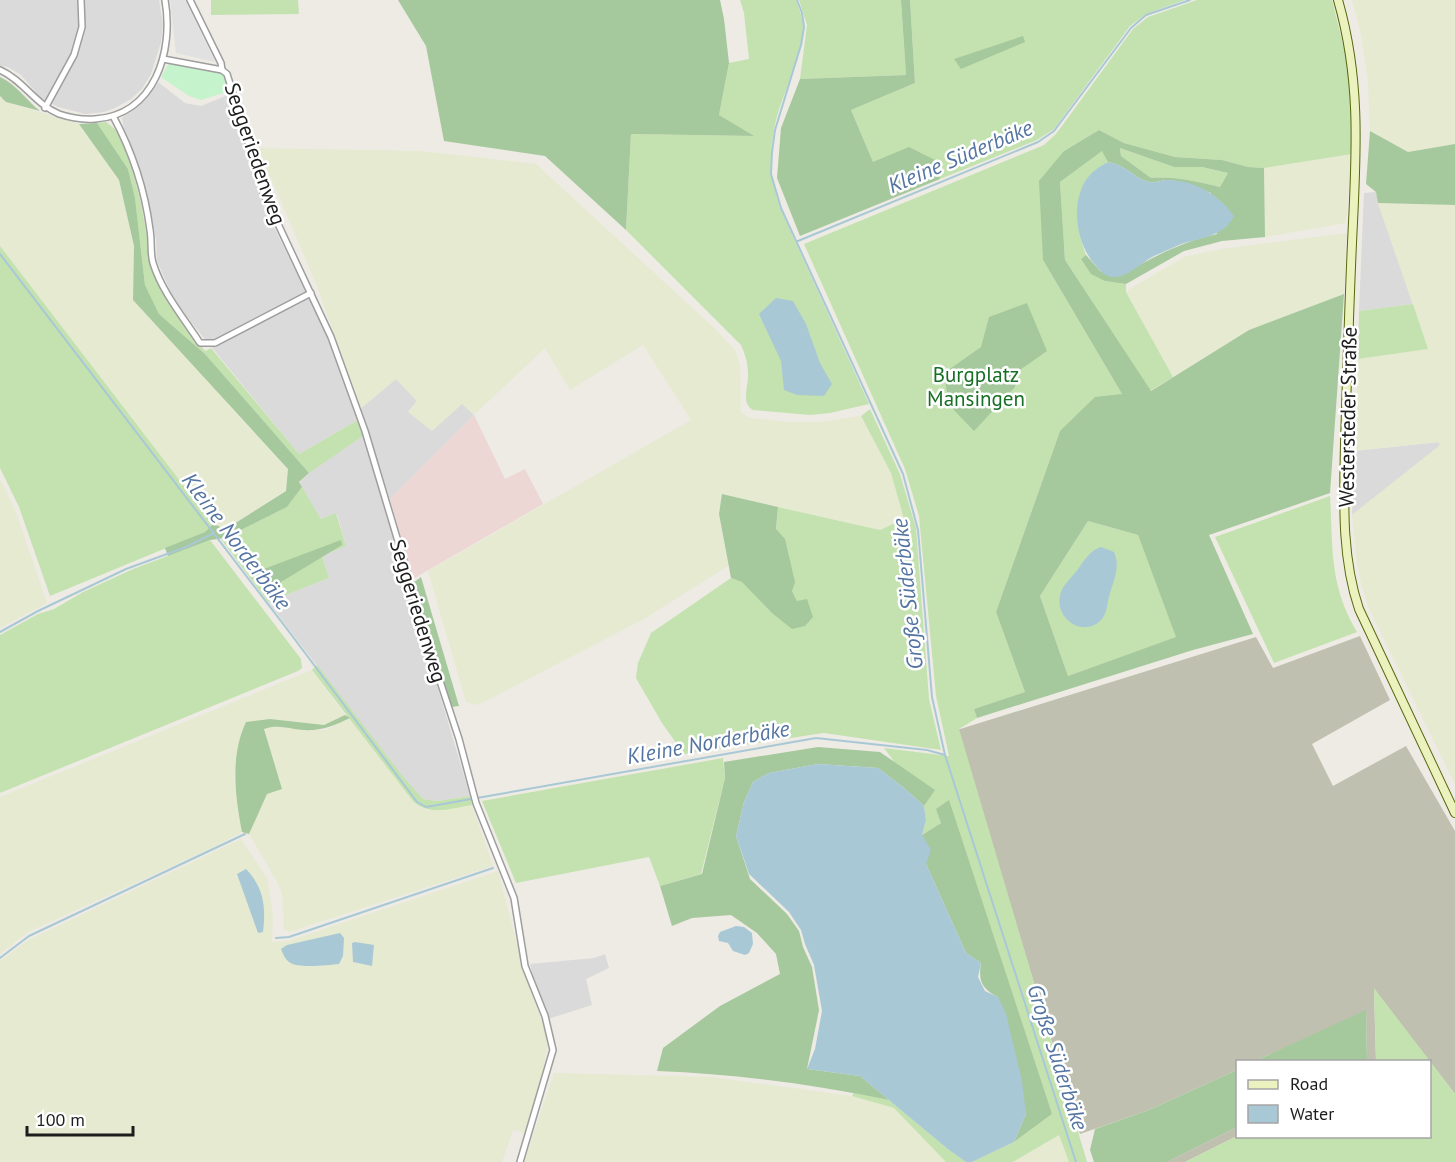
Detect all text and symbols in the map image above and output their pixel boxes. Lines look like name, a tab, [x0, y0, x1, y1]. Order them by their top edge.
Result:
street label: Seggeriedenweg	[219, 79, 292, 228]
water label: Kleine Süderbäke	[883, 113, 1037, 199]
street label: Westersteder Straße	[1332, 326, 1363, 508]
park label: Burgplatz Mansingen	[927, 361, 1025, 412]
water label: Kleine Norderbäke	[176, 467, 298, 616]
water label: Große Süderbäke	[885, 516, 929, 671]
street label: Seggeriedenweg	[384, 536, 453, 686]
water label: Kleine Norderbäke	[625, 714, 792, 770]
water label: Große Süderbäke	[1021, 980, 1095, 1134]
legend	[1236, 1060, 1431, 1138]
text: Road	[1290, 1072, 1328, 1095]
scale bar	[27, 1099, 134, 1137]
text: Water	[1290, 1102, 1334, 1125]
text: 100 m	[36, 1108, 85, 1131]

